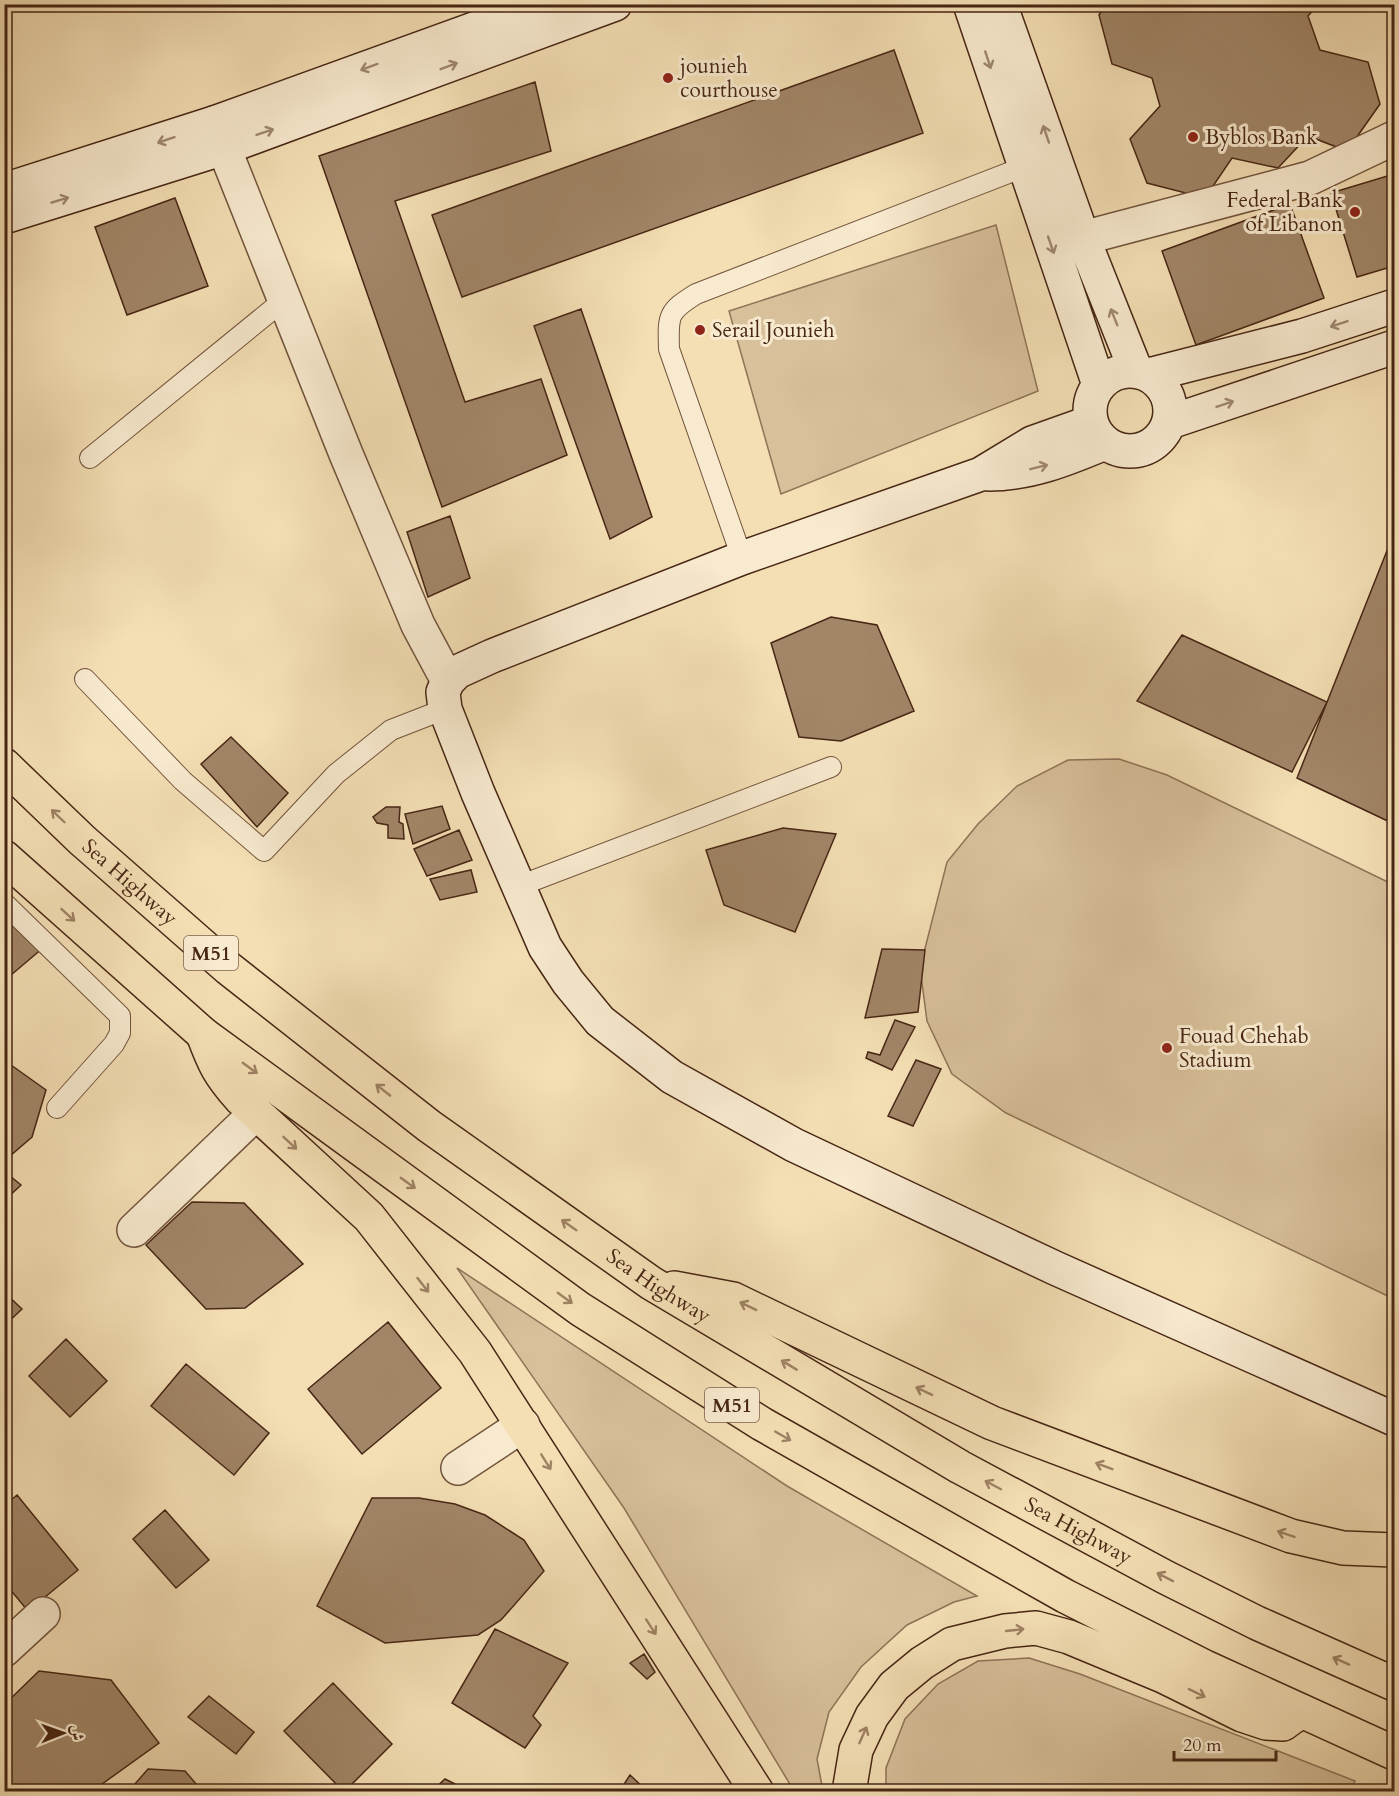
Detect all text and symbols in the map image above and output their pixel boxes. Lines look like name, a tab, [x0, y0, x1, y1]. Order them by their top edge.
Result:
one-way arrow	[984, 50, 995, 69]
place label: jounieh courthouse	[677, 52, 778, 105]
one-way arrow	[439, 59, 458, 70]
one-way arrow	[361, 63, 379, 74]
marker: jounieh courthouse	[661, 71, 675, 85]
place label: Byblos Bank	[1205, 123, 1318, 152]
one-way arrow	[255, 125, 274, 136]
one-way arrow	[1039, 125, 1050, 144]
marker: Byblos Bank	[1186, 130, 1200, 144]
one-way arrow	[157, 135, 176, 146]
place label: Federal Bank of Libanon	[1227, 186, 1344, 239]
one-way arrow	[50, 194, 69, 205]
marker: Federal Bank of Libanon	[1348, 205, 1362, 219]
one-way arrow	[1046, 235, 1057, 254]
one-way arrow	[1108, 308, 1119, 326]
place label: Serail Jounieh	[712, 316, 835, 345]
one-way arrow	[1330, 319, 1349, 330]
marker: Serail Jounieh	[693, 323, 707, 337]
one-way arrow	[1215, 397, 1234, 408]
one-way arrow	[1029, 461, 1048, 473]
one-way arrow	[50, 809, 65, 823]
street label: Sea Highway	[75, 832, 184, 932]
one-way arrow	[60, 908, 75, 922]
road number: M51	[184, 936, 238, 970]
place label: Fouad Chehab Stadium	[1179, 1022, 1309, 1075]
marker: Fouad Chehab Stadium	[1160, 1041, 1174, 1055]
one-way arrow	[242, 1062, 258, 1074]
one-way arrow	[376, 1084, 392, 1097]
one-way arrow	[282, 1136, 297, 1151]
one-way arrow	[399, 1177, 415, 1190]
one-way arrow	[562, 1219, 578, 1231]
street label: Sea Highway	[600, 1242, 716, 1330]
one-way arrow	[416, 1277, 429, 1293]
one-way arrow	[557, 1292, 573, 1304]
one-way arrow	[740, 1300, 758, 1311]
one-way arrow	[781, 1359, 798, 1371]
one-way arrow	[915, 1384, 933, 1396]
road number: M51	[705, 1388, 759, 1422]
one-way arrow	[774, 1430, 791, 1442]
one-way arrow	[541, 1453, 553, 1470]
one-way arrow	[1095, 1460, 1114, 1471]
one-way arrow	[985, 1479, 1002, 1491]
street label: Sea Highway	[1019, 1490, 1137, 1572]
one-way arrow	[1277, 1528, 1296, 1539]
one-way arrow	[1156, 1570, 1174, 1582]
one-way arrow	[645, 1618, 657, 1635]
one-way arrow	[1005, 1624, 1025, 1635]
one-way arrow	[1333, 1654, 1351, 1666]
one-way arrow	[1188, 1687, 1206, 1699]
north arrow	[33, 1703, 93, 1763]
scale bar	[1174, 1724, 1276, 1762]
text: ش	[66, 1725, 88, 1741]
one-way arrow	[858, 1727, 869, 1745]
text: 20 m	[1183, 1733, 1222, 1758]

